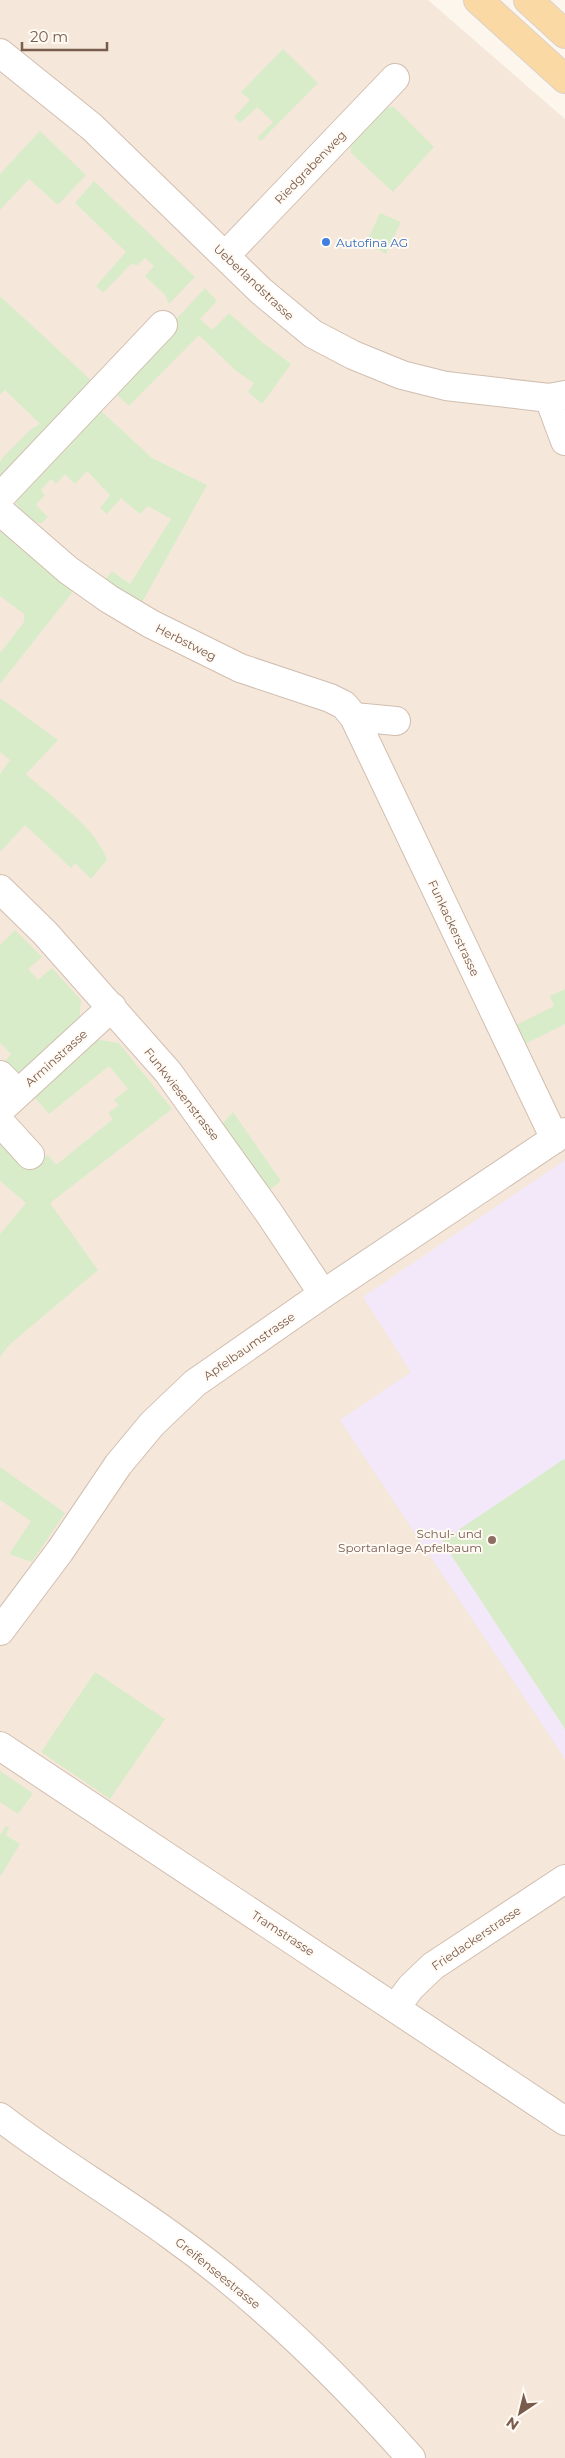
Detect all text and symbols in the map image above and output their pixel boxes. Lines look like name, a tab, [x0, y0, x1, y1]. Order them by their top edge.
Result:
scale bar	[22, 20, 108, 52]
text: 20 m	[30, 27, 68, 46]
street label: Riedgrabenweg	[271, 127, 349, 207]
place label: Autofina AG	[336, 235, 408, 250]
marker: Autofina AG	[320, 236, 332, 248]
street label: Ueberlandstrasse	[211, 241, 297, 323]
street label: Herbstweg	[153, 620, 219, 664]
street label: Funkackerstrasse	[425, 878, 483, 978]
street label: Arminstrasse	[22, 1026, 90, 1090]
street label: Funkwiesenstrasse	[141, 1045, 223, 1143]
street label: Apfelbaumstrasse	[200, 1309, 298, 1383]
place label: Schul- und Sportanlage Apfelbaum	[338, 1526, 482, 1555]
marker: Schul- und Sportanlage Apfelbaum	[486, 1534, 498, 1546]
street label: Friedackerstrasse	[428, 1903, 524, 1973]
street label: Tramstrasse	[249, 1907, 317, 1959]
street label: Greifenseestrasse	[172, 2234, 264, 2312]
north arrow	[495, 2388, 545, 2438]
text: N	[503, 2413, 522, 2434]

